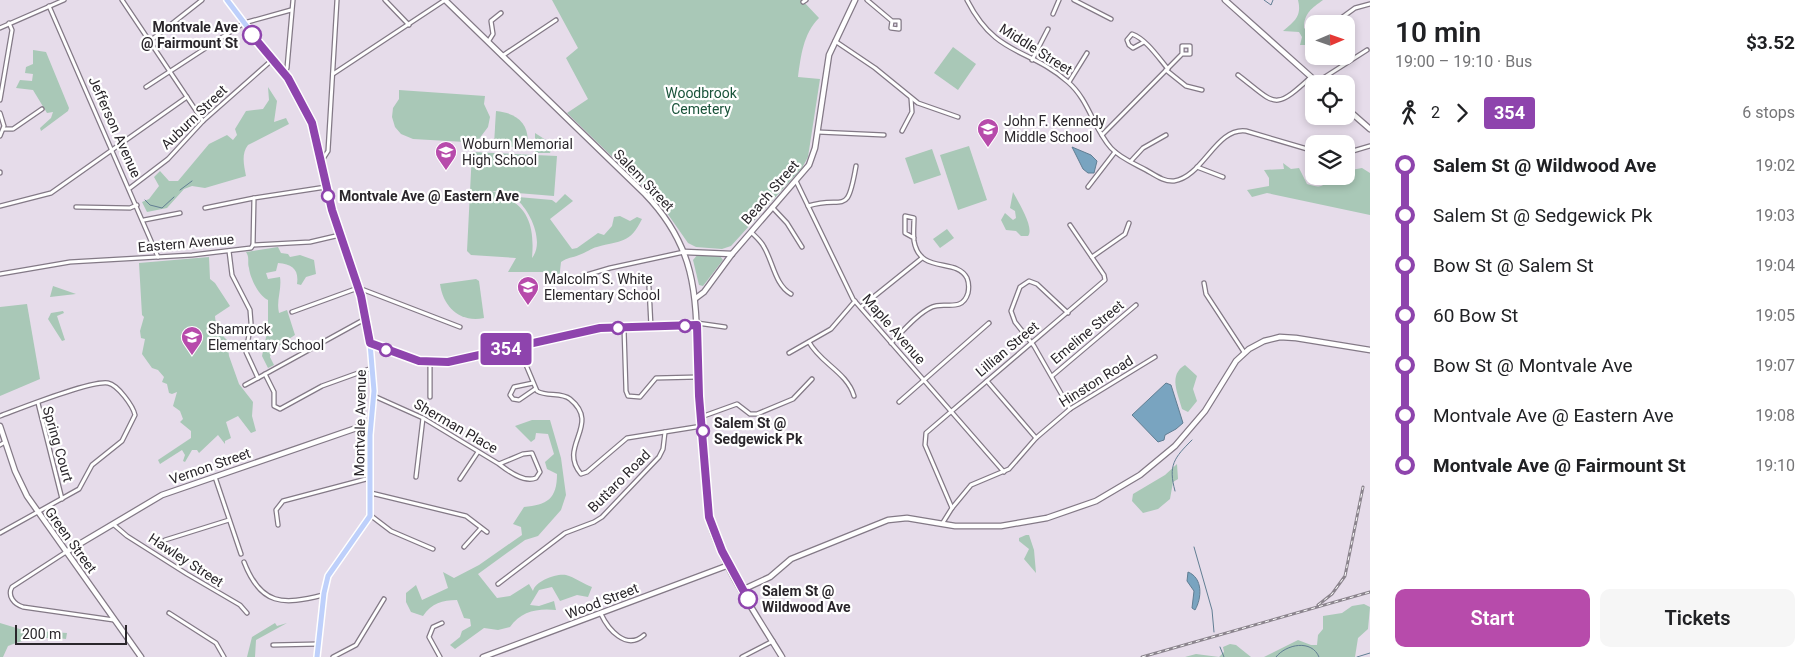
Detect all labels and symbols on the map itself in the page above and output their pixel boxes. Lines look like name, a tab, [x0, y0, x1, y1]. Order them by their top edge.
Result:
north arrow	[1305, 15, 1355, 65]
place label: Montvale Ave @ Fairmount St	[141, 19, 238, 51]
street label: Middle Street	[997, 20, 1076, 78]
marker: Montvale Ave @ Fairmount St	[242, 25, 262, 45]
street label: Jefferson Avenue	[86, 74, 144, 180]
street label: Auburn Street	[158, 81, 231, 152]
park label: Woodbrook Cemetery	[665, 85, 738, 117]
place label: John F. Kennedy Middle School	[1004, 113, 1106, 145]
school or university icon: John F. Kennedy Middle School	[976, 117, 1000, 148]
place label: Woburn Memorial High School	[462, 136, 573, 168]
school or university icon: Woburn Memorial High School	[434, 140, 458, 171]
street label: Salem Street	[611, 146, 678, 214]
street label: Beach Street	[738, 157, 802, 227]
place label: Montvale Ave @ Eastern Ave	[339, 188, 519, 204]
marker: Montvale Ave @ Eastern Ave	[321, 189, 335, 203]
street label: Eastern Avenue	[137, 231, 235, 255]
place label: Malcolm S. White Elementary School	[544, 271, 660, 303]
school or university icon: Malcolm S. White Elementary School	[516, 275, 540, 306]
street label: Maple Avenue	[859, 291, 929, 367]
street label: Emeline Street	[1047, 297, 1127, 367]
street label: Lillian Street	[972, 318, 1042, 380]
unlabelled marker	[678, 319, 692, 333]
place label: Shamrock Elementary School	[208, 321, 324, 353]
unlabelled marker	[611, 321, 625, 335]
school or university icon: Shamrock Elementary School	[180, 325, 204, 356]
line badge: 354	[477, 333, 535, 365]
unlabelled marker	[379, 343, 393, 357]
street label: Hinston Road	[1056, 352, 1136, 410]
street label: Montvale Avenue	[351, 369, 369, 477]
street label: Sherman Place	[411, 396, 501, 456]
street label: Spring Court	[40, 404, 77, 484]
place label: Salem St @ Sedgewick Pk	[714, 415, 803, 447]
marker: Salem St @ Sedgewick Pk	[696, 424, 710, 438]
street label: Vernon Street	[167, 445, 253, 487]
street label: Buttaro Road	[585, 447, 653, 515]
street label: Green Street	[42, 504, 100, 576]
street label: Hawley Street	[146, 530, 227, 590]
street label: Wood Street	[563, 580, 641, 622]
place label: Salem St @ Wildwood Ave	[762, 583, 851, 615]
marker: Salem St @ Wildwood Ave	[738, 589, 758, 609]
scale bar	[15, 622, 128, 645]

